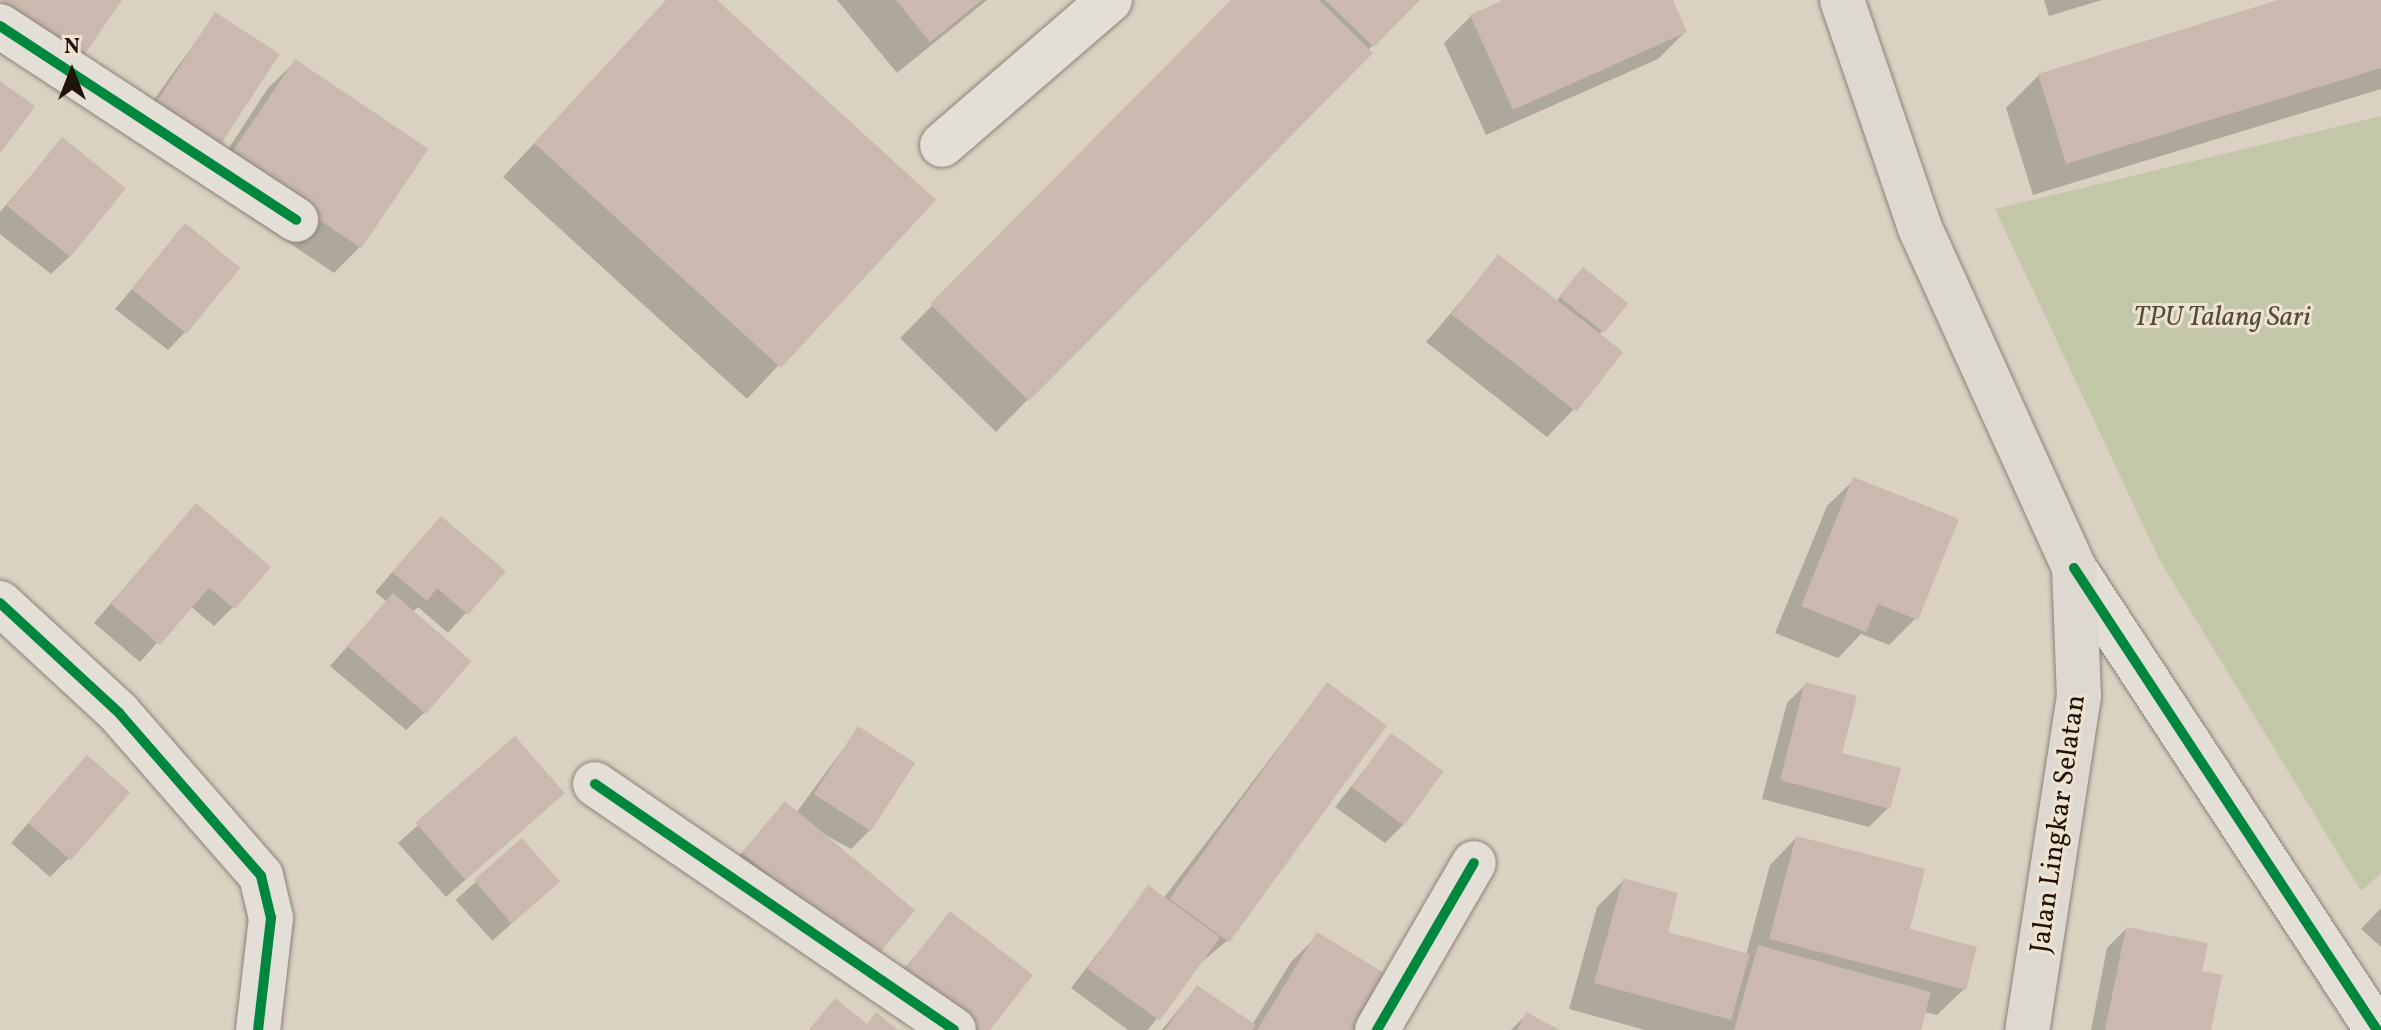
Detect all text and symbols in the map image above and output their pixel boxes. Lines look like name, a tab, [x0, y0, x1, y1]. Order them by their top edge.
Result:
north arrow	[32, 32, 112, 112]
text: N	[64, 32, 80, 63]
park label: TPU Talang Sari	[2134, 301, 2310, 335]
street label: Jalan Lingkar Selatan	[2024, 693, 2094, 955]

